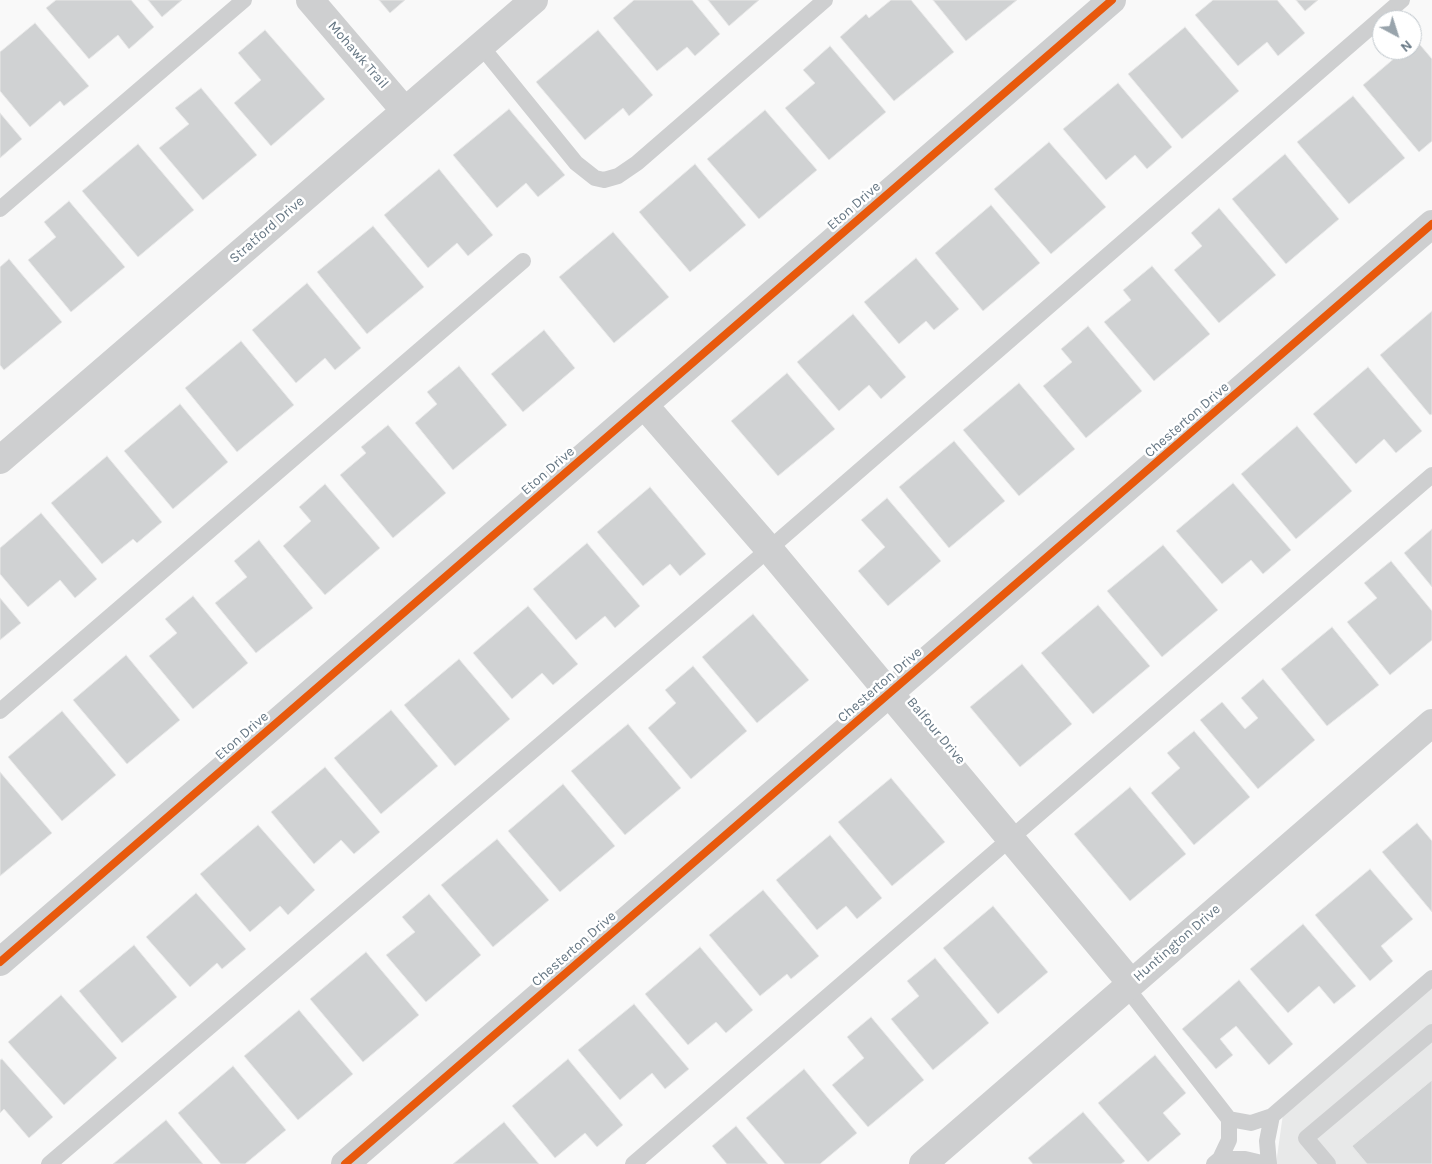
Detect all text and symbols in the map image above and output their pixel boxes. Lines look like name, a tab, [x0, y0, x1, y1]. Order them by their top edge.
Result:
north arrow	[1372, 10, 1422, 60]
street label: Mohawk Trail	[324, 18, 392, 92]
text: N	[1397, 36, 1416, 56]
street label: Eton Drive	[824, 178, 884, 234]
street label: Stratford Drive	[226, 193, 308, 267]
street label: Chesterton Drive	[1141, 379, 1233, 461]
street label: Eton Drive	[518, 443, 578, 499]
street label: Chesterton Drive	[834, 644, 926, 726]
street label: Balfour Drive	[903, 694, 969, 768]
street label: Eton Drive	[212, 708, 272, 764]
street label: Huntington Drive	[1130, 901, 1224, 985]
street label: Chesterton Drive	[528, 908, 620, 990]

